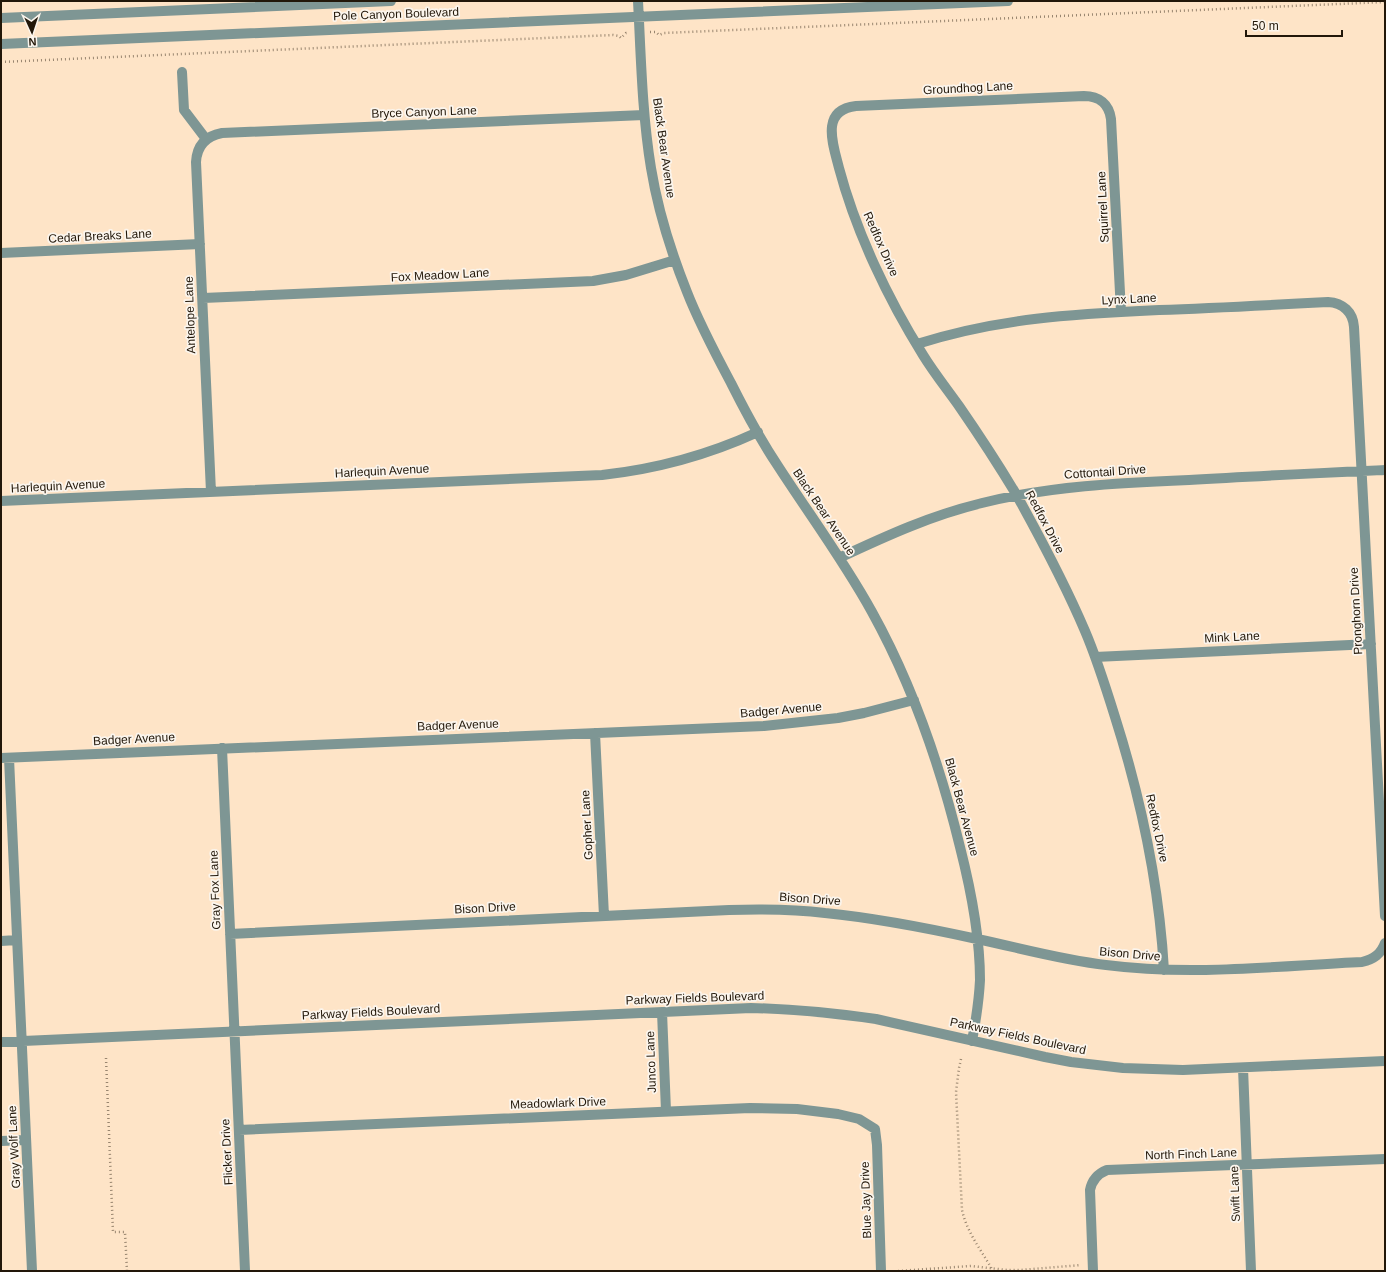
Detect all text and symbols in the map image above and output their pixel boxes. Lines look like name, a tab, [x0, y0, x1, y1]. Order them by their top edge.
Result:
street label: Pole Canyon Boulevard	[333, 5, 459, 23]
north arrow	[12, 12, 52, 52]
scale bar	[1246, 12, 1342, 38]
text: 50 m	[1252, 19, 1279, 33]
text: N	[28, 36, 37, 48]
street label: Groundhog Lane	[923, 79, 1014, 97]
street label: Black Bear Avenue	[650, 97, 678, 199]
street label: Bryce Canyon Lane	[371, 103, 477, 121]
street label: Squirrel Lane	[1094, 171, 1112, 243]
street label: Redfox Drive	[860, 209, 902, 279]
street label: Cedar Breaks Lane	[48, 226, 152, 246]
street label: Fox Meadow Lane	[390, 265, 490, 285]
street label: Antelope Lane	[182, 276, 198, 354]
street label: Lynx Lane	[1101, 291, 1157, 307]
street label: Harlequin Avenue	[334, 462, 430, 480]
street label: Cottontail Drive	[1064, 462, 1147, 482]
street label: Black Bear Avenue	[790, 466, 858, 558]
street label: Harlequin Avenue	[10, 477, 106, 495]
street label: Redfox Drive	[1023, 488, 1068, 556]
street label: Pronghorn Drive	[1347, 567, 1365, 655]
street label: Mink Lane	[1204, 629, 1260, 645]
street label: Badger Avenue	[740, 699, 823, 721]
street label: Badger Avenue	[417, 717, 499, 733]
street label: Badger Avenue	[93, 730, 176, 748]
street label: Black Bear Avenue	[942, 756, 982, 858]
street label: Gopher Lane	[578, 789, 596, 860]
street label: Redfox Drive	[1143, 793, 1171, 864]
street label: Gray Fox Lane	[207, 850, 223, 930]
street label: Bison Drive	[779, 890, 841, 908]
street label: Bison Drive	[454, 899, 516, 917]
street label: Bison Drive	[1099, 944, 1161, 964]
street label: Parkway Fields Boulevard	[625, 989, 765, 1007]
street label: Parkway Fields Boulevard	[301, 1001, 441, 1023]
street label: Parkway Fields Boulevard	[949, 1015, 1087, 1057]
street label: Junco Lane	[643, 1030, 659, 1093]
street label: Meadowlark Drive	[510, 1094, 607, 1112]
street label: Gray Wolf Lane	[5, 1105, 23, 1189]
street label: Flicker Drive	[218, 1118, 236, 1186]
street label: North Finch Lane	[1145, 1145, 1238, 1163]
street label: Blue Jay Drive	[858, 1161, 874, 1239]
street label: Swift Lane	[1227, 1165, 1243, 1222]

